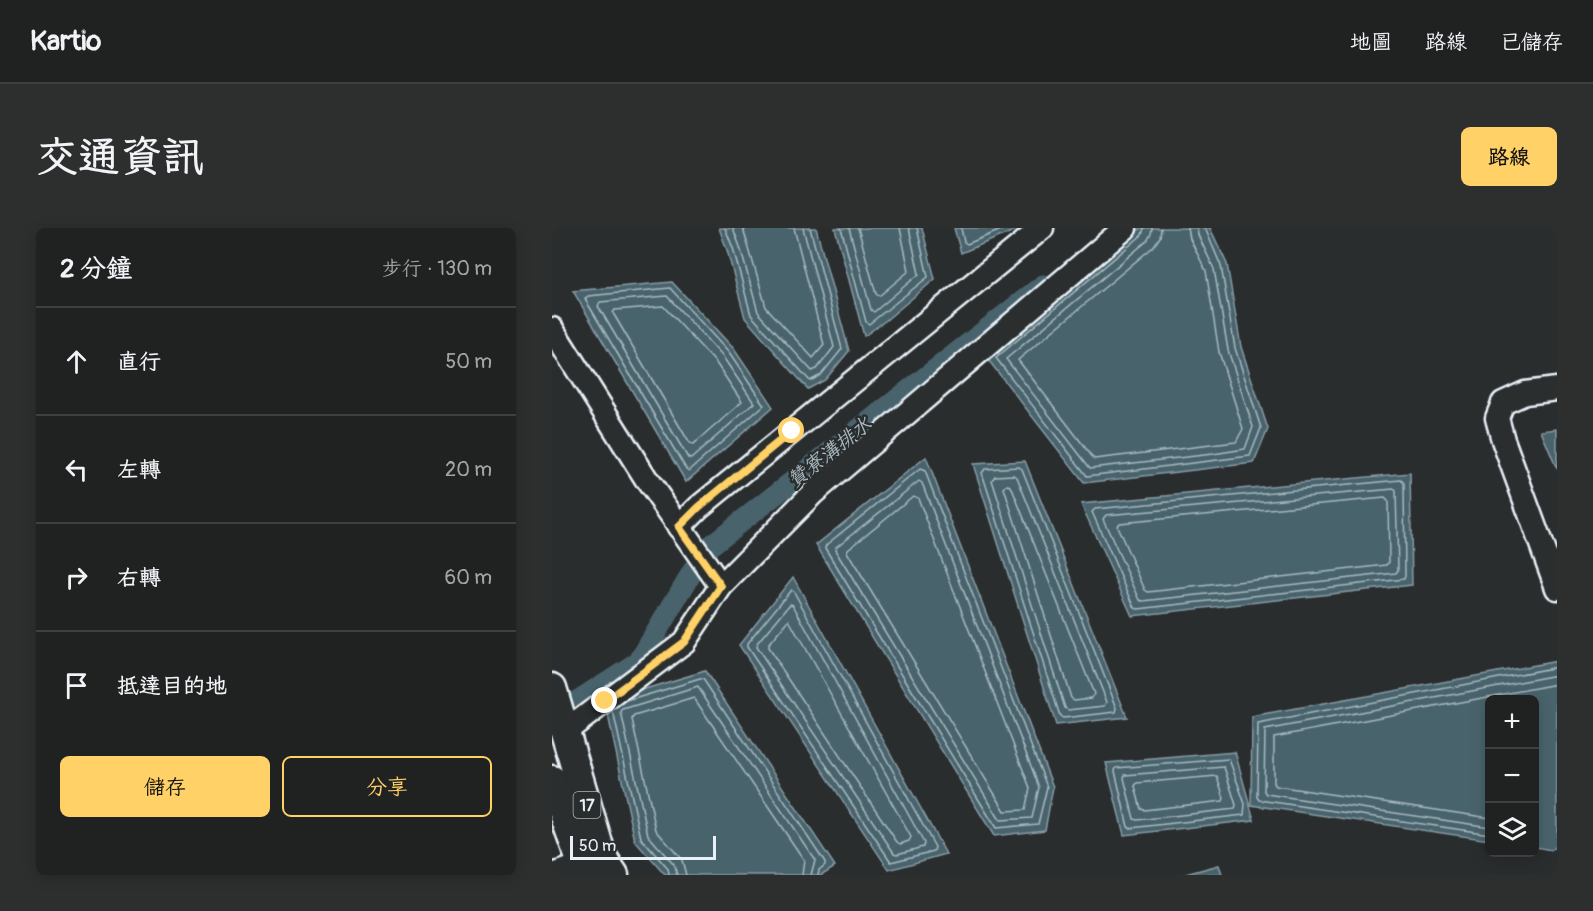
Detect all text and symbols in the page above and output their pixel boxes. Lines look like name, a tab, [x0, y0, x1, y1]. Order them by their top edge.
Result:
text: Kartio	[30, 24, 101, 59]
text: 地圖	[1350, 29, 1392, 56]
text: 路線	[1425, 29, 1467, 56]
text: 已儲存	[1500, 29, 1563, 56]
button: 路線	[1461, 127, 1557, 186]
text: 交通資訊	[36, 132, 204, 184]
text: 2 分鐘	[60, 253, 132, 285]
text: 步行 · 130 m	[382, 256, 492, 281]
icon: ahead	[60, 345, 93, 378]
text: 直行	[117, 348, 161, 376]
text: 50 m	[445, 349, 492, 374]
water label: 贊寮溝排水	[782, 411, 877, 493]
route start	[778, 417, 804, 443]
icon: left	[60, 453, 93, 486]
text: 左轉	[117, 456, 161, 484]
text: 20 m	[445, 457, 492, 482]
icon: right	[60, 561, 93, 594]
text: 右轉	[117, 564, 161, 592]
text: 60 m	[445, 565, 492, 590]
icon: arrive	[60, 669, 93, 702]
text: 抵達目的地	[117, 672, 227, 700]
route end	[591, 687, 617, 713]
map controls	[1485, 695, 1539, 857]
button: +	[1485, 695, 1539, 749]
button: −	[1485, 749, 1539, 803]
button: 儲存	[60, 756, 270, 817]
button: 分享	[282, 756, 492, 817]
road number: 17	[574, 792, 600, 818]
button: layers	[1485, 803, 1539, 857]
scale bar	[570, 833, 716, 860]
text: 50 m	[579, 836, 616, 856]

